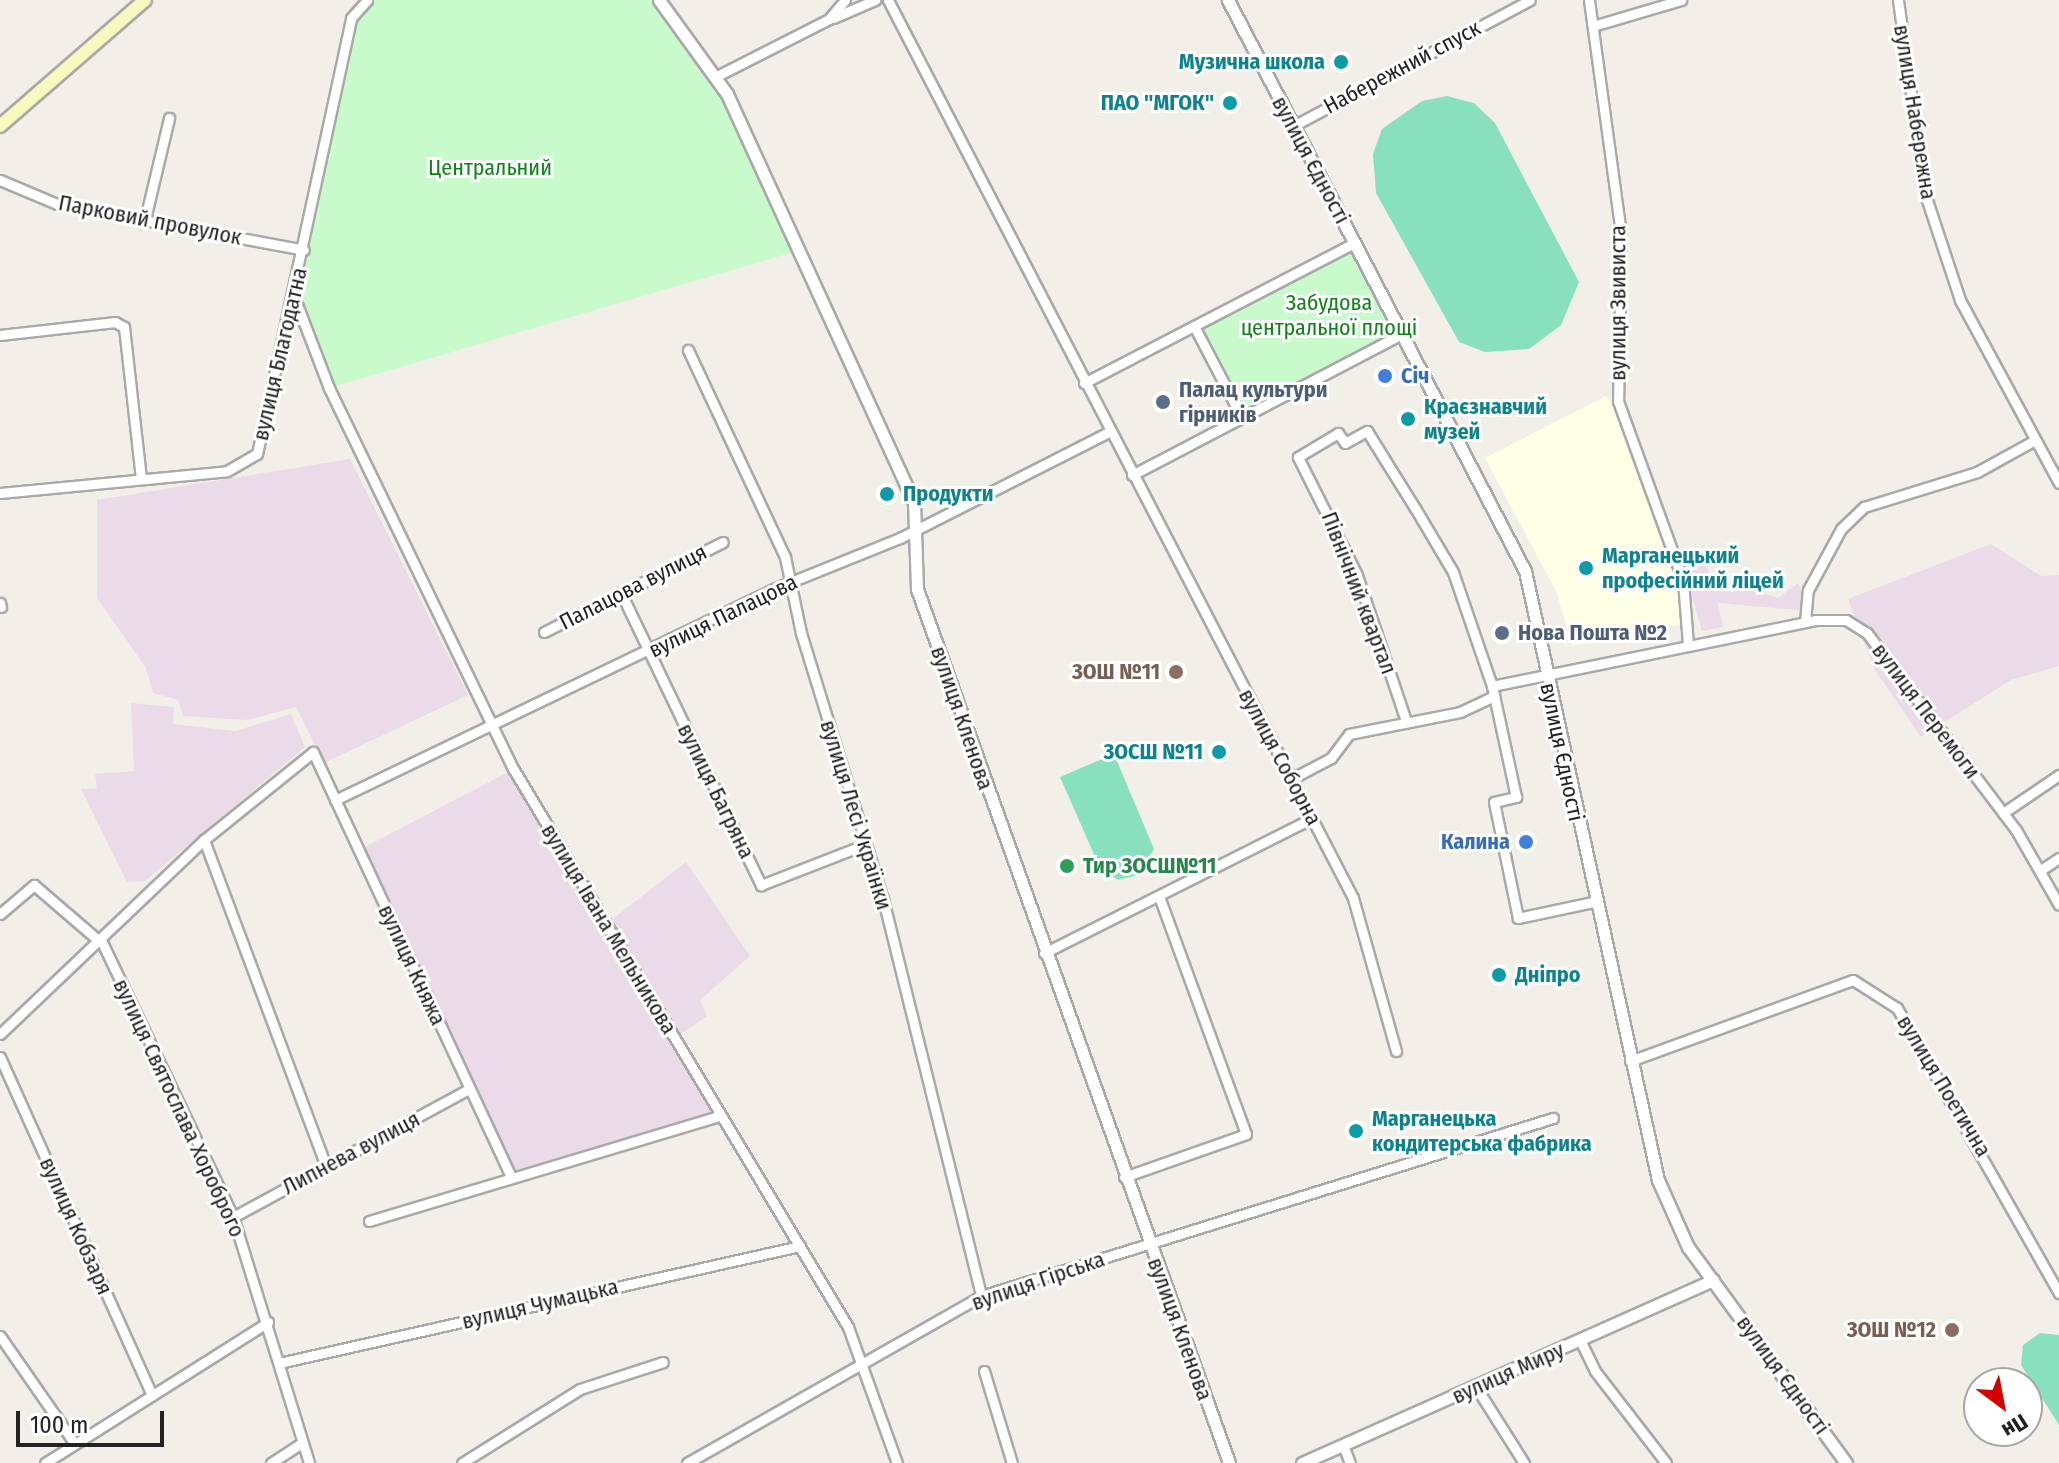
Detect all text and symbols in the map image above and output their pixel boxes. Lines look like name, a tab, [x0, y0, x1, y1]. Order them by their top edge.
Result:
street label: Набережний спуск	[1319, 15, 1485, 119]
street label: вулиця Набережна	[1888, 23, 1942, 201]
place label: Музична школа	[1179, 49, 1325, 75]
marker: Музична школа	[1332, 53, 1350, 71]
place label: ПАО "МГОК"	[1101, 90, 1214, 116]
street label: вулиця Єдності	[1266, 92, 1356, 228]
marker: ПАО "МГОК"	[1221, 94, 1239, 112]
park label: Центральний	[428, 155, 552, 181]
street label: Парковий провулок	[56, 189, 244, 251]
street label: вулиця Звивиста	[1605, 225, 1631, 381]
street label: вулиця Благодатна	[247, 265, 313, 443]
park label: Забудова центральної площі	[1241, 289, 1417, 340]
place label: Січ	[1401, 363, 1429, 389]
marker: Січ	[1376, 367, 1394, 385]
place label: Палац культури гірників	[1179, 376, 1328, 428]
marker: Палац культури гірників	[1154, 393, 1172, 411]
place label: Краєзнавчий музей	[1424, 393, 1547, 444]
marker: Краєзнавчий музей	[1399, 410, 1417, 428]
place label: Продукти	[903, 481, 994, 507]
marker: Продукти	[878, 485, 896, 503]
street label: Північний квартал	[1316, 508, 1402, 678]
street label: Палацова вулиця	[555, 538, 711, 636]
place label: Марганецький професійний ліцей	[1602, 542, 1784, 594]
marker: Марганецький професійний ліцей	[1577, 559, 1595, 577]
street label: вулиця Палацова	[644, 569, 802, 663]
place label: Нова Пошта №2	[1518, 620, 1667, 646]
marker: Нова Пошта №2	[1493, 624, 1511, 642]
street label: вулиця Перемоги	[1866, 638, 1986, 784]
street label: вулиця Кленова	[925, 643, 999, 793]
place label: ЗОШ №11	[1072, 659, 1160, 685]
marker: ЗОШ №11	[1167, 663, 1185, 681]
street label: вулиця Єдності	[1534, 680, 1590, 824]
street label: вулиця Соборна	[1233, 684, 1327, 830]
street label: вулиця Лесі Українки	[815, 717, 897, 913]
street label: вулиця Багряна	[672, 719, 760, 863]
place label: ЗОСШ №11	[1103, 739, 1203, 765]
marker: ЗОСШ №11	[1210, 743, 1228, 761]
street label: вулиця Івана Мельникова	[536, 819, 682, 1039]
place label: Калина	[1441, 829, 1510, 855]
marker: Калина	[1517, 833, 1535, 851]
place label: Тир ЗОСШ№11	[1083, 853, 1216, 879]
marker: Тир ЗОСШ№11	[1058, 857, 1076, 875]
street label: вулиця Княжа	[373, 900, 451, 1030]
place label: Дніпро	[1515, 962, 1580, 988]
marker: Дніпро	[1490, 966, 1508, 984]
street label: вулиця Святослава Хороброго	[108, 975, 250, 1241]
street label: вулиця Поетична	[1891, 1010, 1997, 1162]
place label: Марганецька кондитерська фабрика	[1372, 1105, 1592, 1156]
street label: Липнева вулиця	[278, 1106, 424, 1200]
marker: Марганецька кондитерська фабрика	[1347, 1122, 1365, 1140]
street label: вулиця Кобзаря	[34, 1153, 118, 1299]
street label: вулиця Гірська	[968, 1246, 1108, 1316]
street label: вулиця Кленова	[1142, 1254, 1218, 1404]
street label: вулиця Чумацька	[459, 1273, 621, 1335]
street label: вулиця Єдності	[1731, 1310, 1835, 1440]
place label: ЗОШ №12	[1847, 1317, 1936, 1343]
marker: ЗОШ №12	[1943, 1321, 1961, 1339]
street label: вулиця Миру	[1448, 1337, 1568, 1409]
north arrow	[1963, 1367, 2043, 1447]
scale bar	[20, 1395, 168, 1445]
text: Пн	[1997, 1408, 2033, 1444]
text: 100 m	[30, 1411, 88, 1439]

